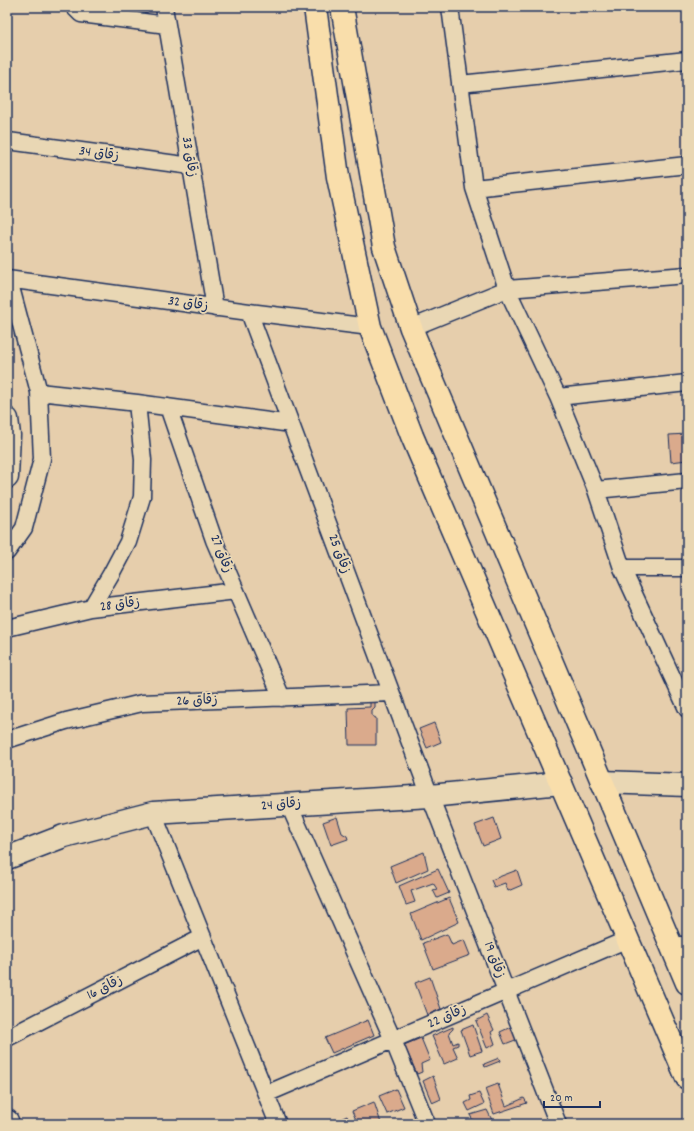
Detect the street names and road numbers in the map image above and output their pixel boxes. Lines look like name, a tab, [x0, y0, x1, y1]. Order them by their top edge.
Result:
street label: زقاق 33	[176, 135, 202, 179]
street label: زقاق 34	[78, 141, 120, 167]
street label: زقاق 32	[166, 291, 210, 317]
street label: زقاق 25	[322, 531, 356, 577]
street label: زقاق 27	[204, 532, 238, 576]
street label: زقاق 28	[99, 593, 141, 617]
street label: زقاق 26	[176, 690, 218, 712]
street label: زقاق 24	[260, 794, 302, 816]
street label: زقاق 19	[478, 939, 510, 981]
street label: زقاق 16	[83, 970, 127, 1006]
street label: زقاق 22	[424, 1000, 470, 1034]

